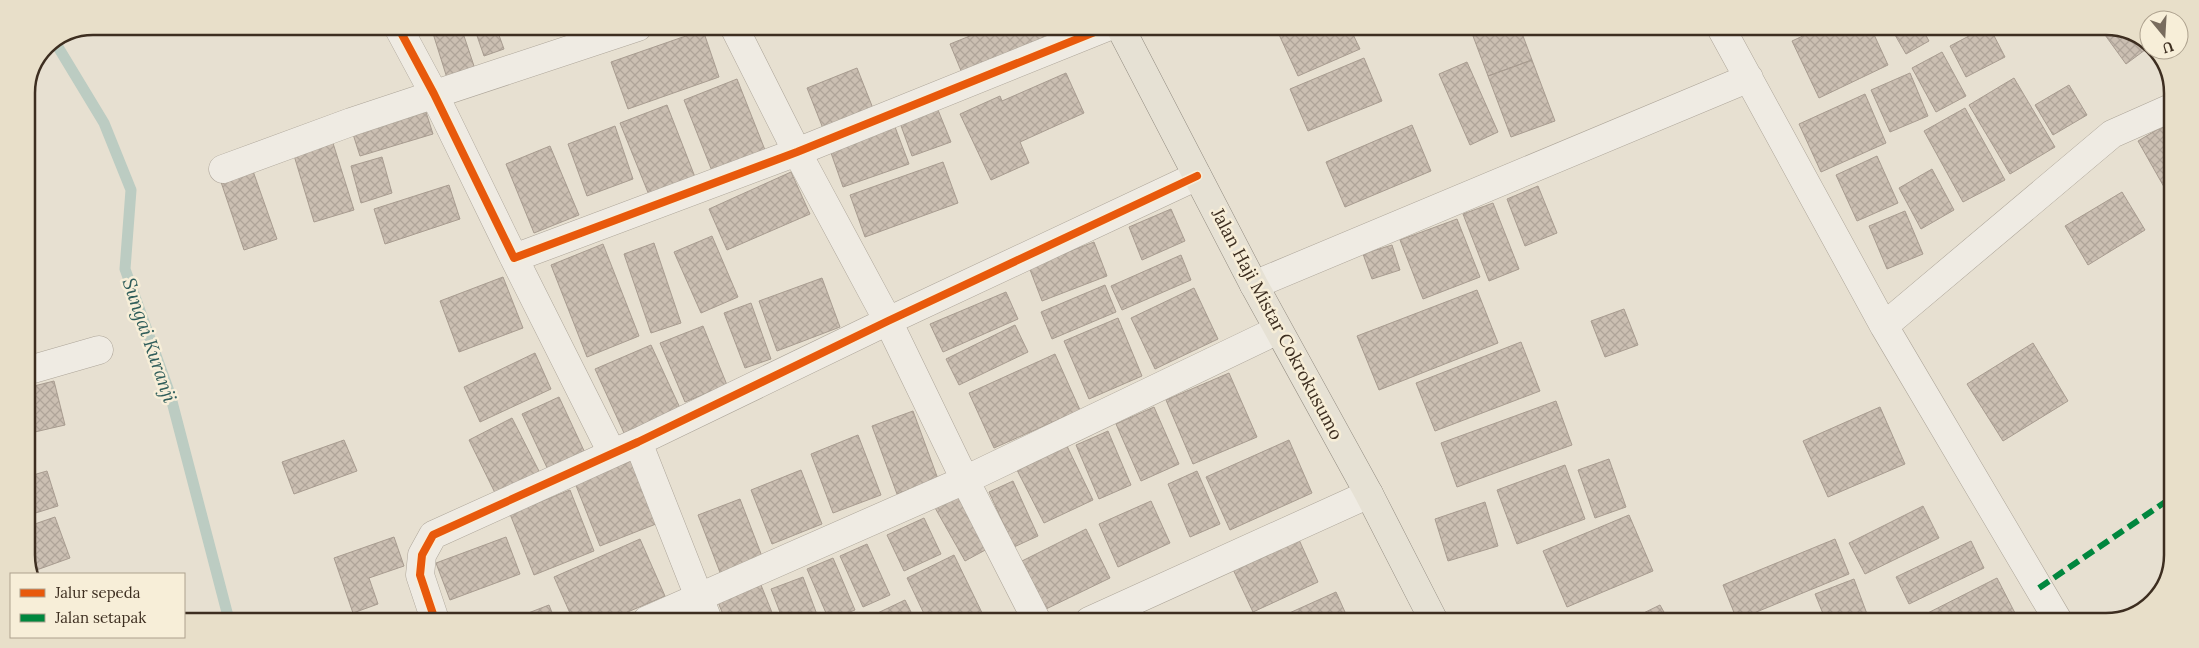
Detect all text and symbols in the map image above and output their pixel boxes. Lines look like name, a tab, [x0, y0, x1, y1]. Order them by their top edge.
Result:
north arrow	[2139, 10, 2189, 60]
text: U	[2160, 37, 2176, 58]
street label: Jalan Haji Mistar Cokrokusumo	[1206, 203, 1348, 444]
water label: Sungai Kuranji	[117, 274, 183, 406]
legend	[10, 573, 185, 638]
text: Jalur sepeda	[54, 583, 141, 602]
text: Jalan setapak	[54, 608, 146, 627]

